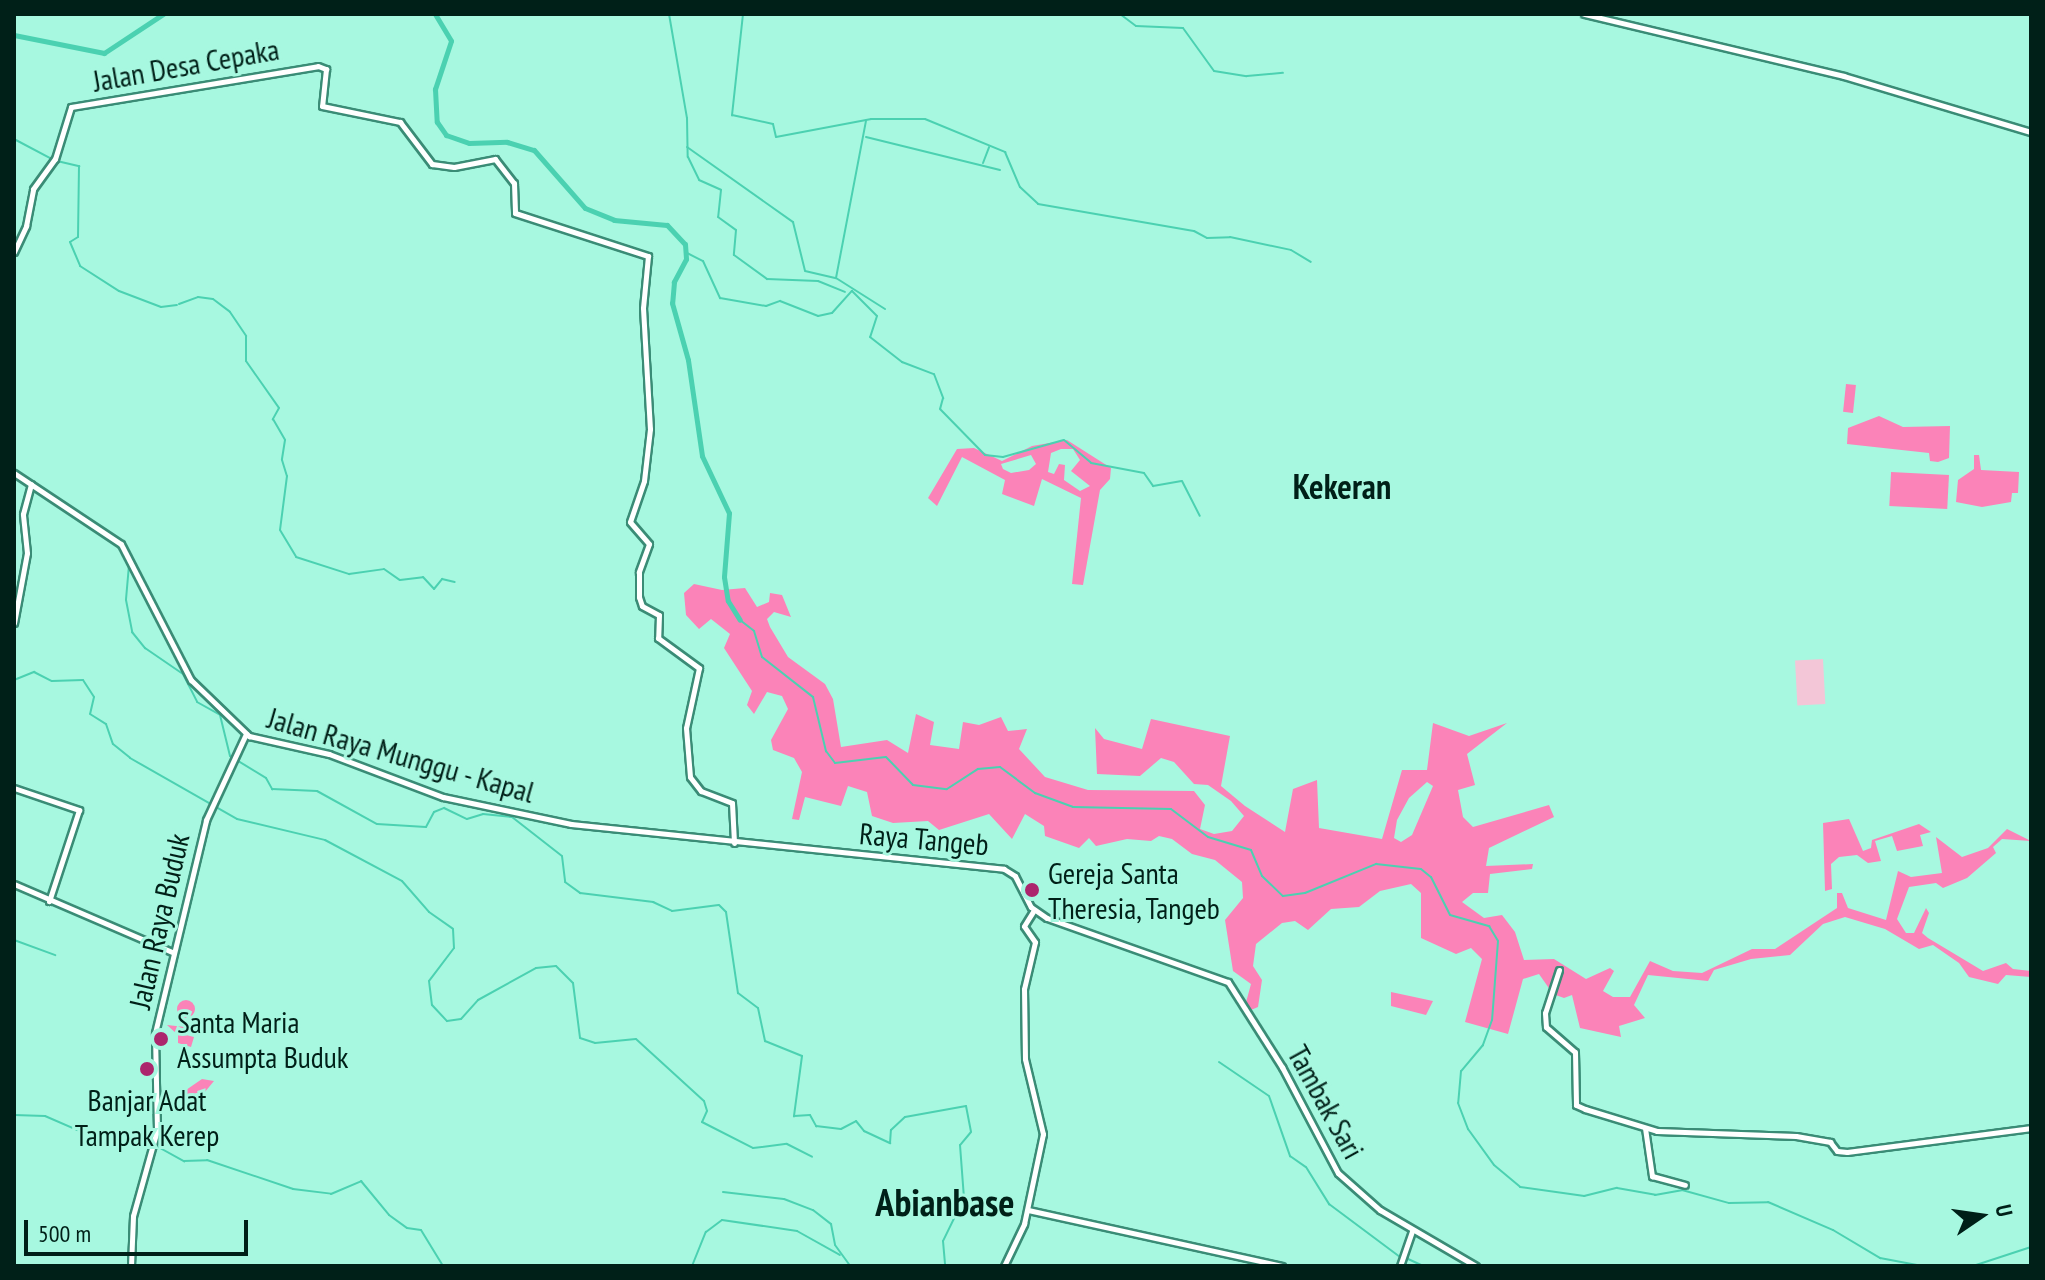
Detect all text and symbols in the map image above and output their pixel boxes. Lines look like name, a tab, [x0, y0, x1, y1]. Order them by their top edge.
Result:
street label: Jalan Desa Cepaka	[90, 31, 282, 99]
district label: Kekeran	[1293, 467, 1391, 507]
street label: Jalan Raya Munggu - Kapal	[263, 699, 539, 811]
street label: Raya Tangeb	[857, 815, 991, 863]
street label: Jalan Raya Buduk	[121, 830, 197, 1012]
place label: Gereja Santa Theresia, Tangeb	[1048, 855, 1223, 926]
marker: Gereja Santa Theresia, Tangeb	[1023, 881, 1041, 899]
place label: Santa Maria Assumpta Buduk	[177, 1004, 348, 1074]
marker: Santa Maria Assumpta Buduk	[152, 1030, 170, 1048]
street label: Tambak Sari	[1280, 1039, 1372, 1165]
marker: Banjar Adat Tampak Kerep	[138, 1060, 156, 1078]
place label: Banjar Adat Tampak Kerep	[74, 1082, 220, 1152]
north arrow	[1941, 1176, 2021, 1256]
district label: Abianbase	[875, 1179, 1015, 1225]
text: U	[1989, 1202, 2019, 1219]
scale bar	[28, 1204, 252, 1254]
text: 500 m	[38, 1218, 91, 1249]

